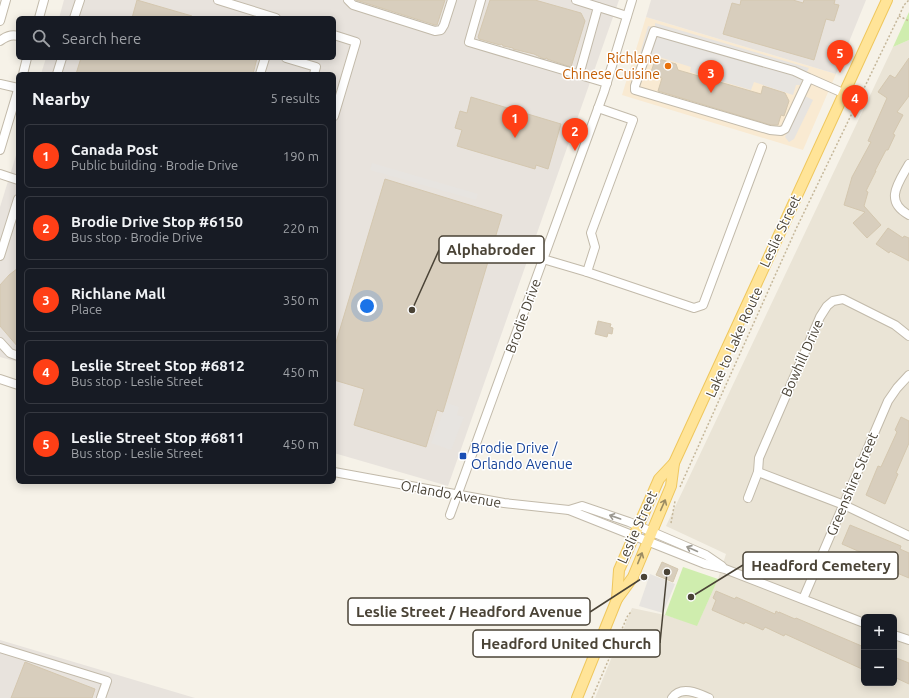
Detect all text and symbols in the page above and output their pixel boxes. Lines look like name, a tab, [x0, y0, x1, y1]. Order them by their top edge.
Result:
search box	[16, 16, 336, 60]
icon: search	[30, 27, 52, 49]
text: Search here	[62, 30, 141, 47]
pin: 5	[827, 40, 853, 73]
place label: Richlane Chinese Cuisine	[562, 50, 660, 82]
pin: 3	[698, 60, 724, 93]
marker: Richlane Chinese Cuisine	[663, 61, 673, 71]
pin: 4	[842, 85, 868, 118]
text: Nearby	[32, 89, 90, 108]
text: 5 results	[270, 91, 320, 105]
pin: 1	[502, 105, 528, 138]
pin: 2	[562, 118, 588, 151]
text: Canada Post	[71, 141, 158, 158]
text: 1	[42, 149, 50, 163]
text: 190 m	[283, 149, 319, 163]
text: Public building · Brodie Drive	[71, 158, 238, 172]
street label: Leslie Street	[756, 192, 804, 270]
text: Brodie Drive Stop #6150	[71, 213, 243, 230]
text: 2	[42, 221, 50, 235]
text: 220 m	[283, 221, 319, 235]
text: Bus stop · Brodie Drive	[71, 230, 203, 244]
callout: Alphabroder	[439, 236, 544, 263]
text: Alphabroder	[447, 241, 536, 258]
street label: Brodie Drive	[502, 277, 544, 355]
street label: Lake to Lake Route	[702, 284, 766, 400]
text: Richlane Mall	[71, 285, 166, 302]
text: 3	[42, 293, 50, 307]
text: 350 m	[283, 293, 319, 307]
your location	[357, 296, 377, 316]
text: Place	[71, 302, 102, 316]
street label: Bowhill Drive	[778, 317, 826, 399]
text: Leslie Street Stop #6812	[71, 357, 245, 374]
text: 4	[42, 365, 50, 379]
text: 450 m	[283, 365, 319, 379]
text: Bus stop · Leslie Street	[71, 374, 203, 388]
text: Leslie Street Stop #6811	[71, 429, 245, 446]
street label: Greenshire Street	[823, 429, 881, 538]
text: 5	[42, 437, 50, 451]
text: 450 m	[283, 437, 319, 451]
place label: Brodie Drive / Orlando Avenue	[471, 440, 573, 472]
text: Bus stop · Leslie Street	[71, 446, 203, 460]
marker: Brodie Drive / Orlando Avenue	[458, 451, 468, 461]
street label: Orlando Avenue	[399, 477, 503, 511]
street label: Leslie Street	[614, 488, 660, 566]
one-way arrow	[659, 499, 667, 511]
one-way arrow	[608, 513, 621, 520]
one-way arrow	[686, 545, 698, 552]
callout: Headford Cemetery	[743, 552, 898, 579]
one-way arrow	[637, 553, 645, 565]
text: Headford Cemetery	[751, 557, 891, 574]
callout: Leslie Street / Headford Avenue	[348, 598, 590, 625]
text: Leslie Street / Headford Avenue	[356, 603, 582, 620]
map controls	[861, 614, 897, 686]
button: +	[861, 614, 897, 650]
callout: Headford United Church	[473, 630, 660, 657]
text: Headford United Church	[481, 635, 651, 652]
button: −	[861, 650, 897, 686]

